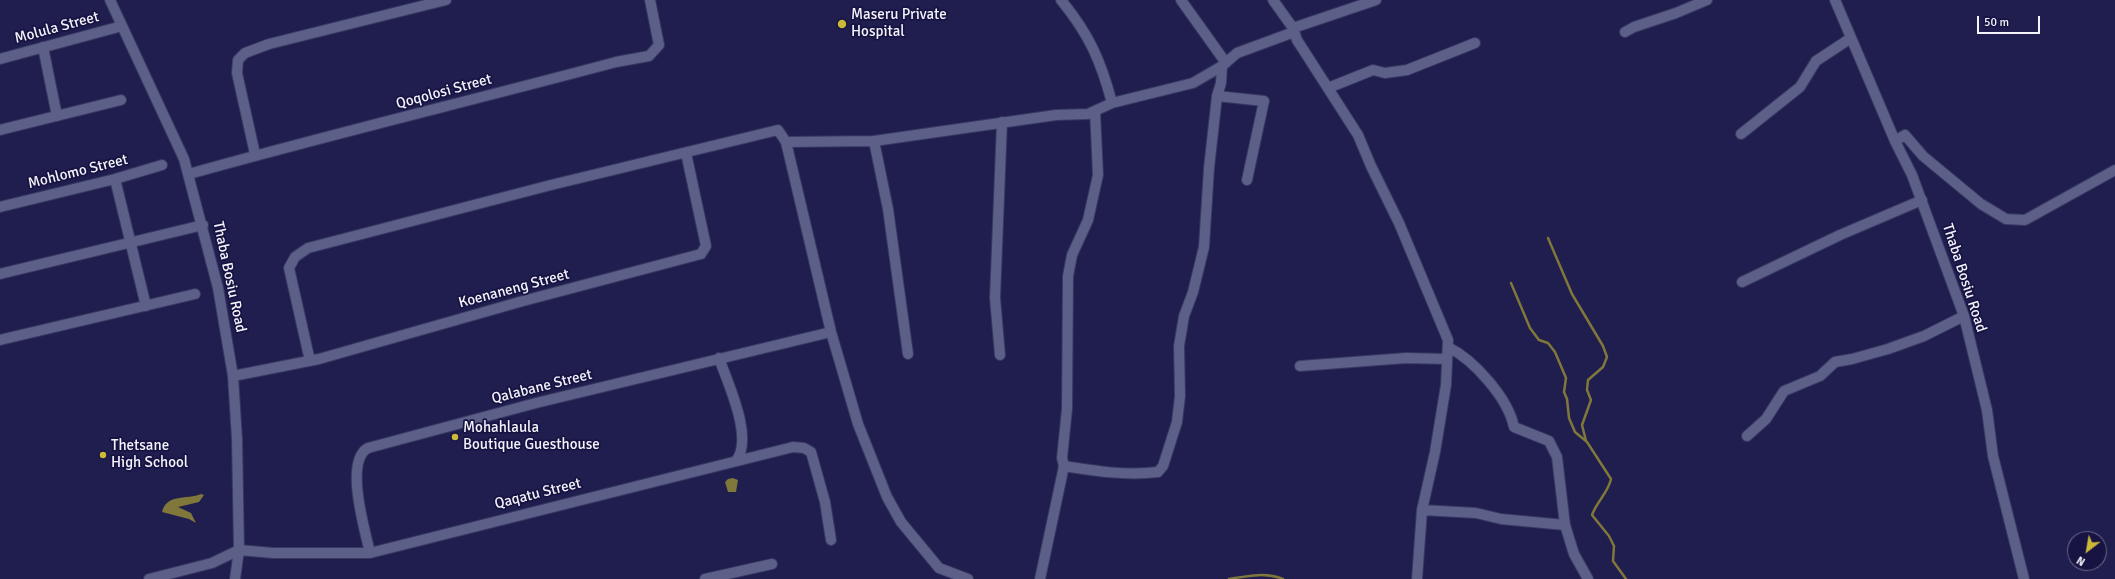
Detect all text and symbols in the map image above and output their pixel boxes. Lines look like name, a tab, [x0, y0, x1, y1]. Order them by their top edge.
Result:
place label: Maseru Private Hospital	[851, 6, 947, 41]
street label: Molula Street	[13, 8, 101, 48]
scale bar	[1979, 8, 2042, 34]
text: 50 m	[1984, 15, 2009, 30]
marker: Maseru Private Hospital	[836, 18, 848, 30]
street label: Qoqolosi Street	[394, 71, 494, 113]
street label: Mohlomo Street	[26, 151, 130, 193]
street label: Thaba Bosiu Road	[208, 220, 250, 334]
street label: Thaba Bosiu Road	[1938, 221, 1990, 335]
street label: Koenaneng Street	[457, 266, 571, 312]
street label: Qalabane Street	[490, 366, 594, 408]
place label: Mohahlaula Boutique Guesthouse	[463, 419, 600, 454]
marker: Mohahlaula Boutique Guesthouse	[450, 432, 460, 442]
place label: Thetsane High School	[111, 437, 188, 472]
marker: Thetsane High School	[98, 450, 108, 460]
street label: Qaqatu Street	[493, 475, 583, 513]
north arrow	[2067, 531, 2107, 571]
text: N	[2074, 553, 2088, 568]

